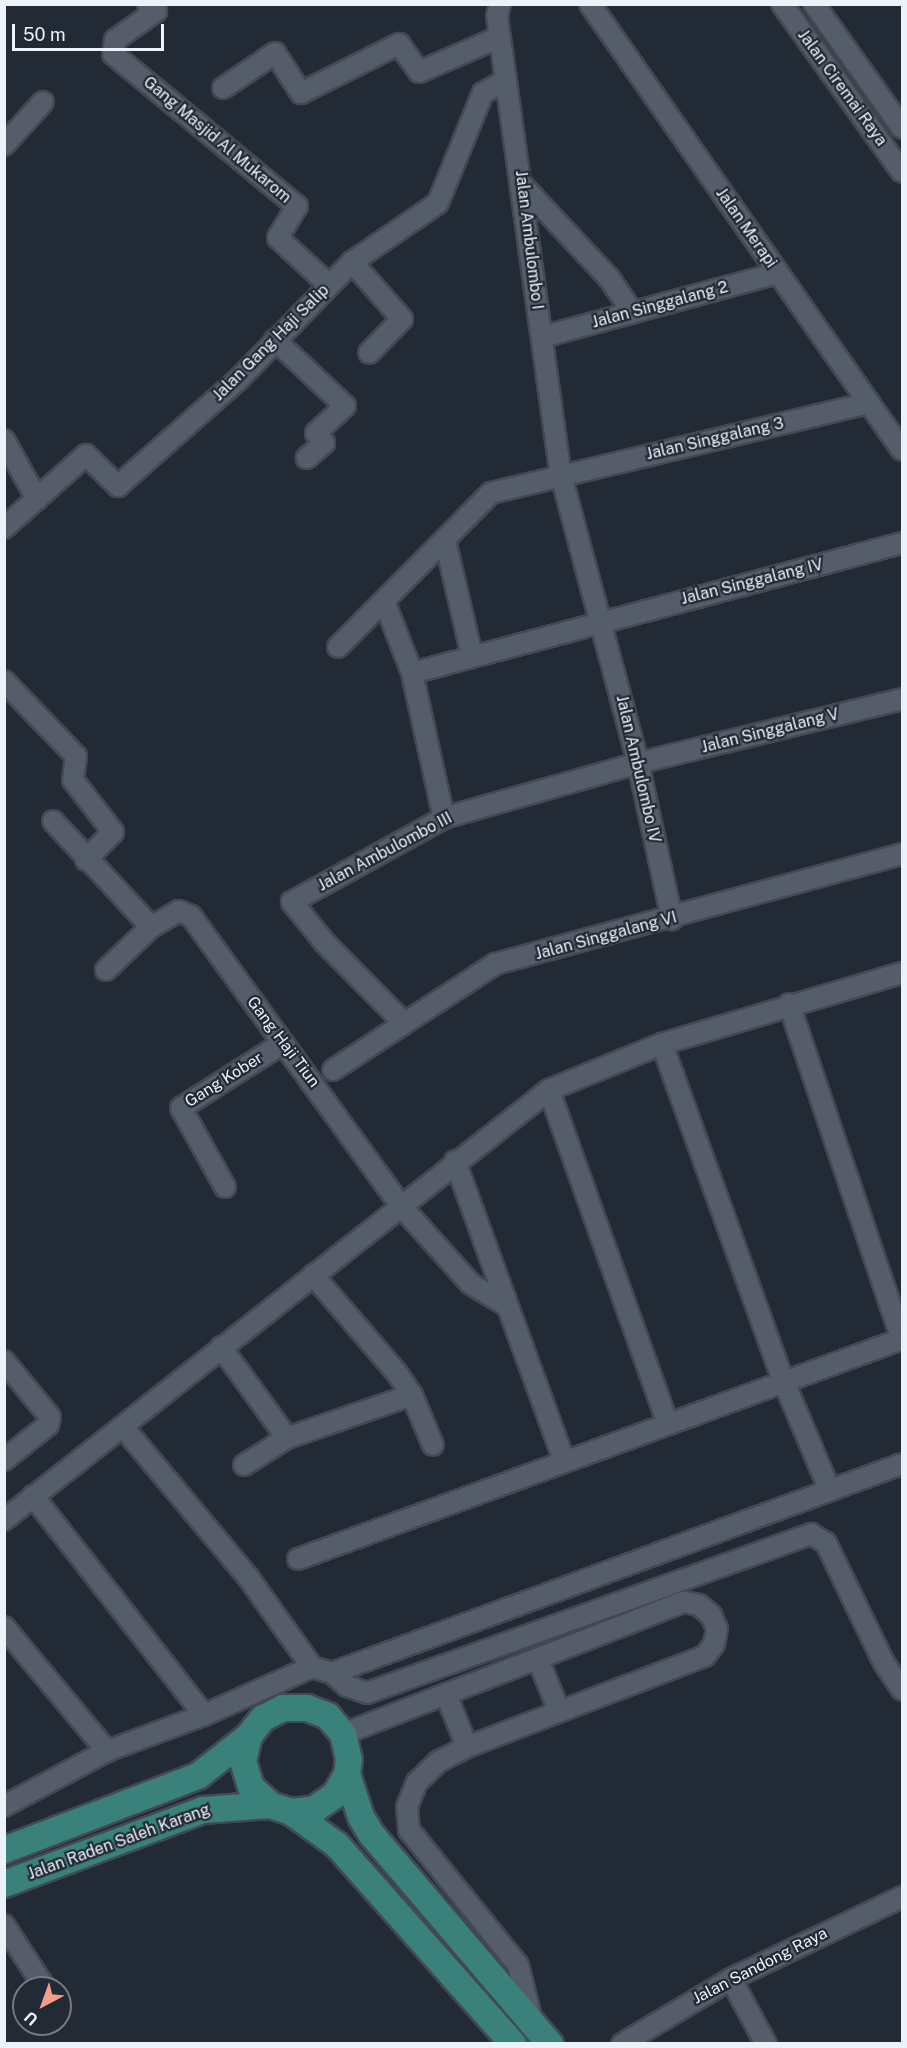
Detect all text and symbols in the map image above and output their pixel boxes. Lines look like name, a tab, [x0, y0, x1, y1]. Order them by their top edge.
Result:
scale bar	[15, 12, 166, 50]
text: 50 m	[23, 24, 66, 45]
street label: Jalan Ciremai Raya	[793, 26, 891, 150]
street label: Gang Masjid Al Mukarom	[139, 73, 295, 207]
street label: Jalan Ambulombo I	[511, 169, 547, 311]
street label: Jalan Merapi	[711, 184, 781, 272]
street label: Jalan Singgalang 2	[590, 278, 730, 332]
street label: Jalan Gang Haji Salip	[209, 281, 333, 405]
street label: Jalan Singgalang 3	[644, 414, 786, 464]
street label: Jalan Singgalang IV	[679, 555, 825, 609]
street label: Jalan Ambulombo IV	[612, 693, 664, 845]
street label: Jalan Singgalang V	[699, 705, 841, 757]
street label: Jalan Ambulombo III	[315, 808, 455, 896]
street label: Jalan Singgalang VI	[533, 908, 679, 964]
street label: Gang Haji Tiun	[243, 993, 323, 1091]
street label: Gang Kober	[182, 1049, 266, 1111]
street label: Jalan Raden Saleh Karang	[25, 1800, 213, 1884]
street label: Jalan Sandong Raya	[689, 1924, 831, 2008]
north arrow	[12, 1976, 72, 2036]
text: U	[21, 2007, 42, 2029]

